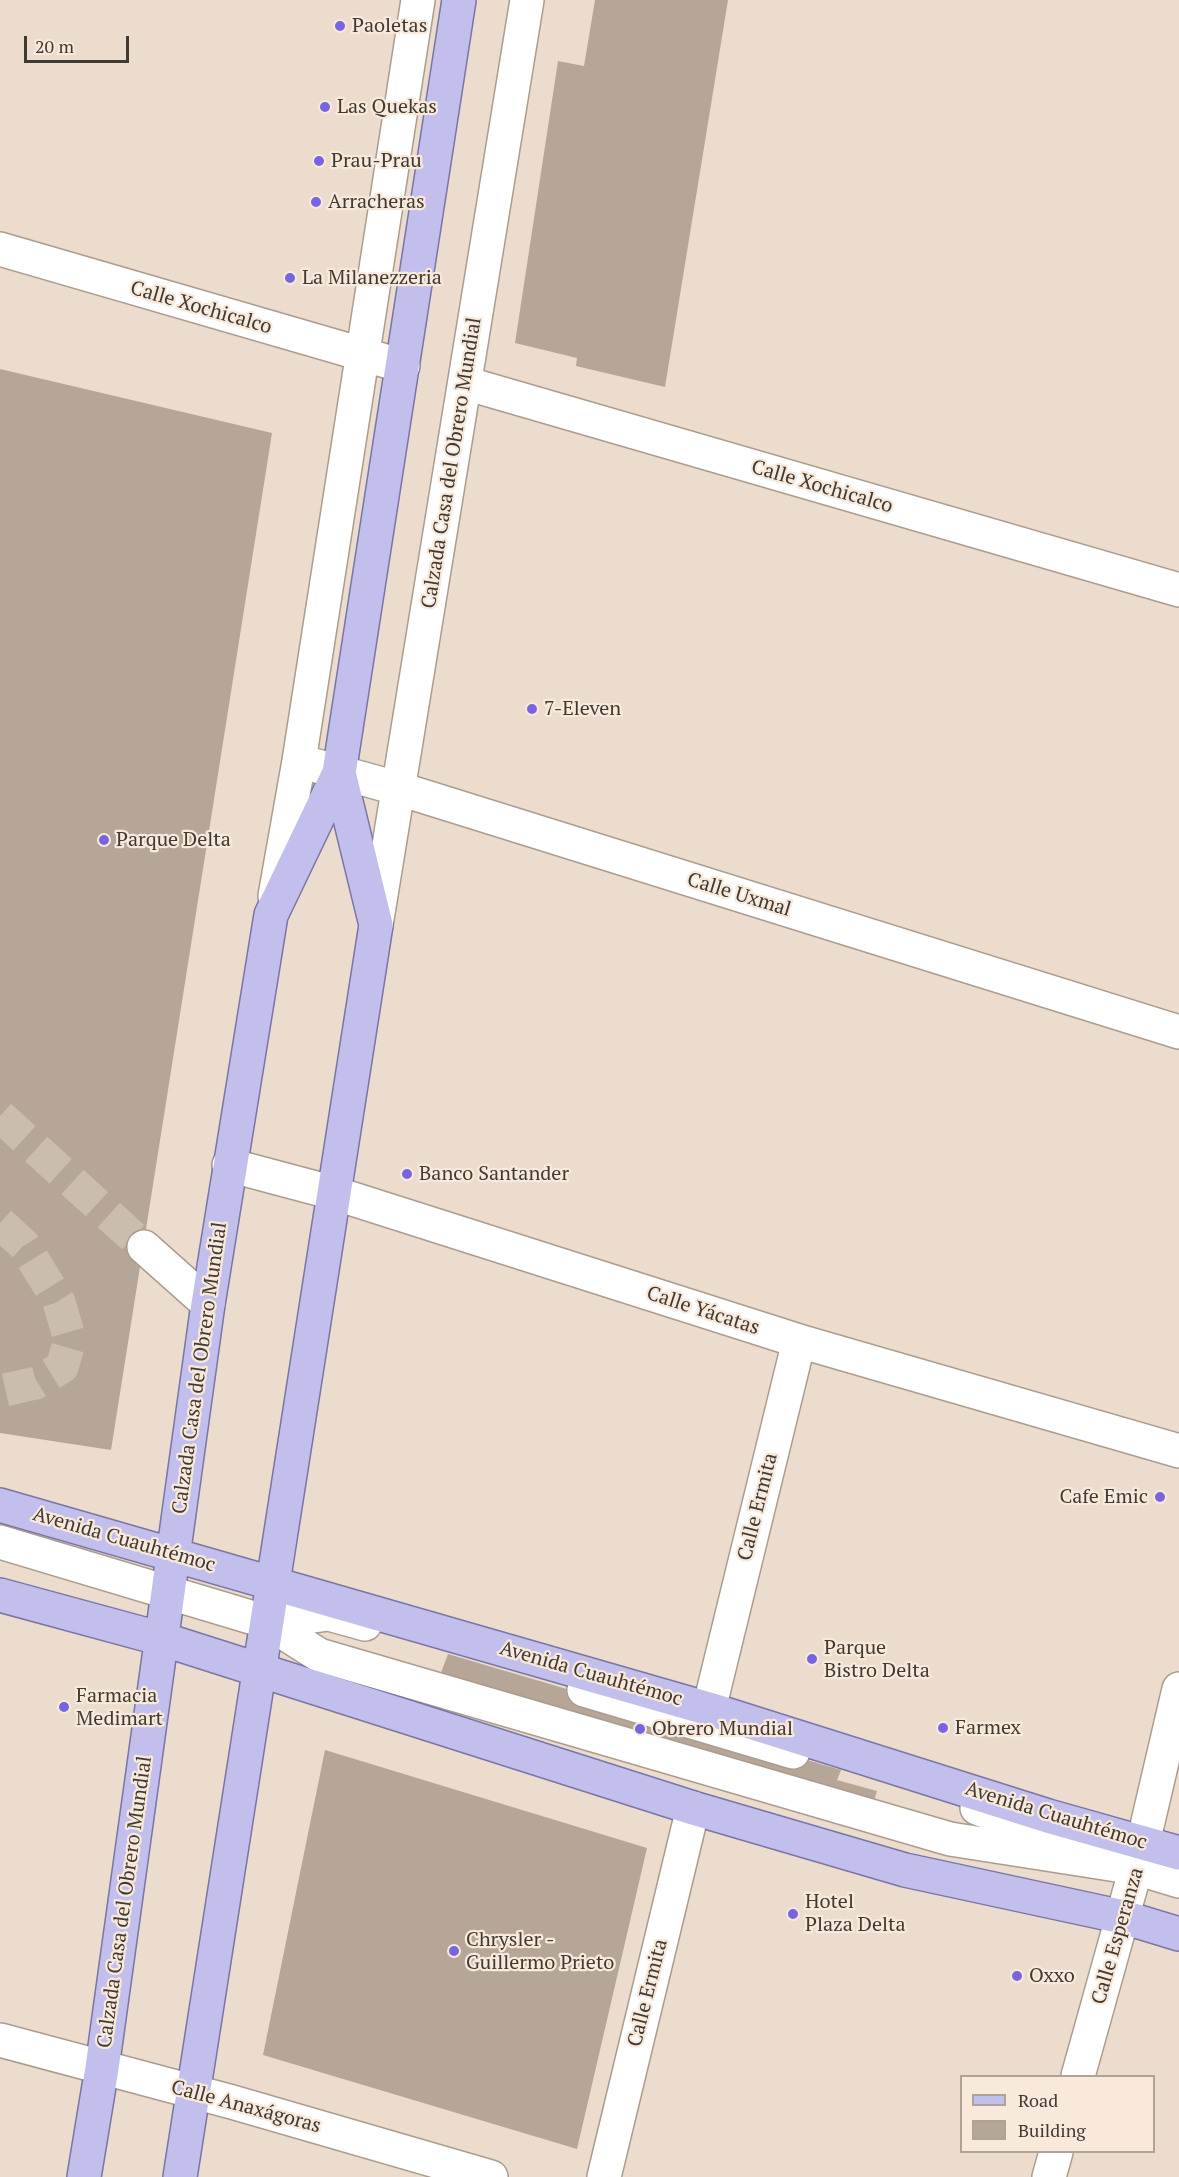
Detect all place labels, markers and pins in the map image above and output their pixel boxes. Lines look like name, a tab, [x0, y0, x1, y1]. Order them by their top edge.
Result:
place label: Paoletas	[352, 14, 427, 38]
marker: Paoletas	[333, 19, 347, 33]
place label: Las Quekas	[337, 95, 437, 119]
marker: Las Quekas	[318, 100, 332, 114]
place label: Prau-Prau	[331, 149, 422, 173]
marker: Prau-Prau	[312, 154, 326, 168]
place label: Arracheras	[328, 190, 425, 214]
marker: Arracheras	[309, 195, 323, 209]
place label: La Milanezzeria	[302, 266, 442, 290]
marker: La Milanezzeria	[283, 271, 297, 285]
place label: 7-Eleven	[544, 697, 621, 721]
marker: 7-Eleven	[525, 702, 539, 716]
place label: Parque Delta	[116, 828, 231, 852]
marker: Parque Delta	[97, 833, 111, 847]
place label: Banco Santander	[419, 1162, 569, 1186]
marker: Banco Santander	[400, 1167, 414, 1181]
place label: Cafe Emic	[1059, 1485, 1148, 1509]
marker: Cafe Emic	[1153, 1490, 1167, 1504]
place label: Parque Bistro Delta	[824, 1636, 930, 1683]
marker: Parque Bistro Delta	[805, 1652, 819, 1666]
place label: Farmacia Medimart	[76, 1684, 163, 1731]
marker: Farmacia Medimart	[57, 1700, 71, 1714]
place label: Farmex	[955, 1716, 1021, 1740]
place label: Obrero Mundial	[652, 1717, 793, 1741]
marker: Farmex	[936, 1721, 950, 1735]
marker: Obrero Mundial	[633, 1722, 647, 1736]
place label: Hotel Plaza Delta	[805, 1890, 906, 1937]
marker: Hotel Plaza Delta	[786, 1907, 800, 1921]
place label: Chrysler - Guillermo Prieto	[466, 1928, 614, 1975]
marker: Chrysler - Guillermo Prieto	[447, 1944, 461, 1958]
place label: Oxxo	[1029, 1964, 1075, 1988]
marker: Oxxo	[1010, 1969, 1024, 1983]

